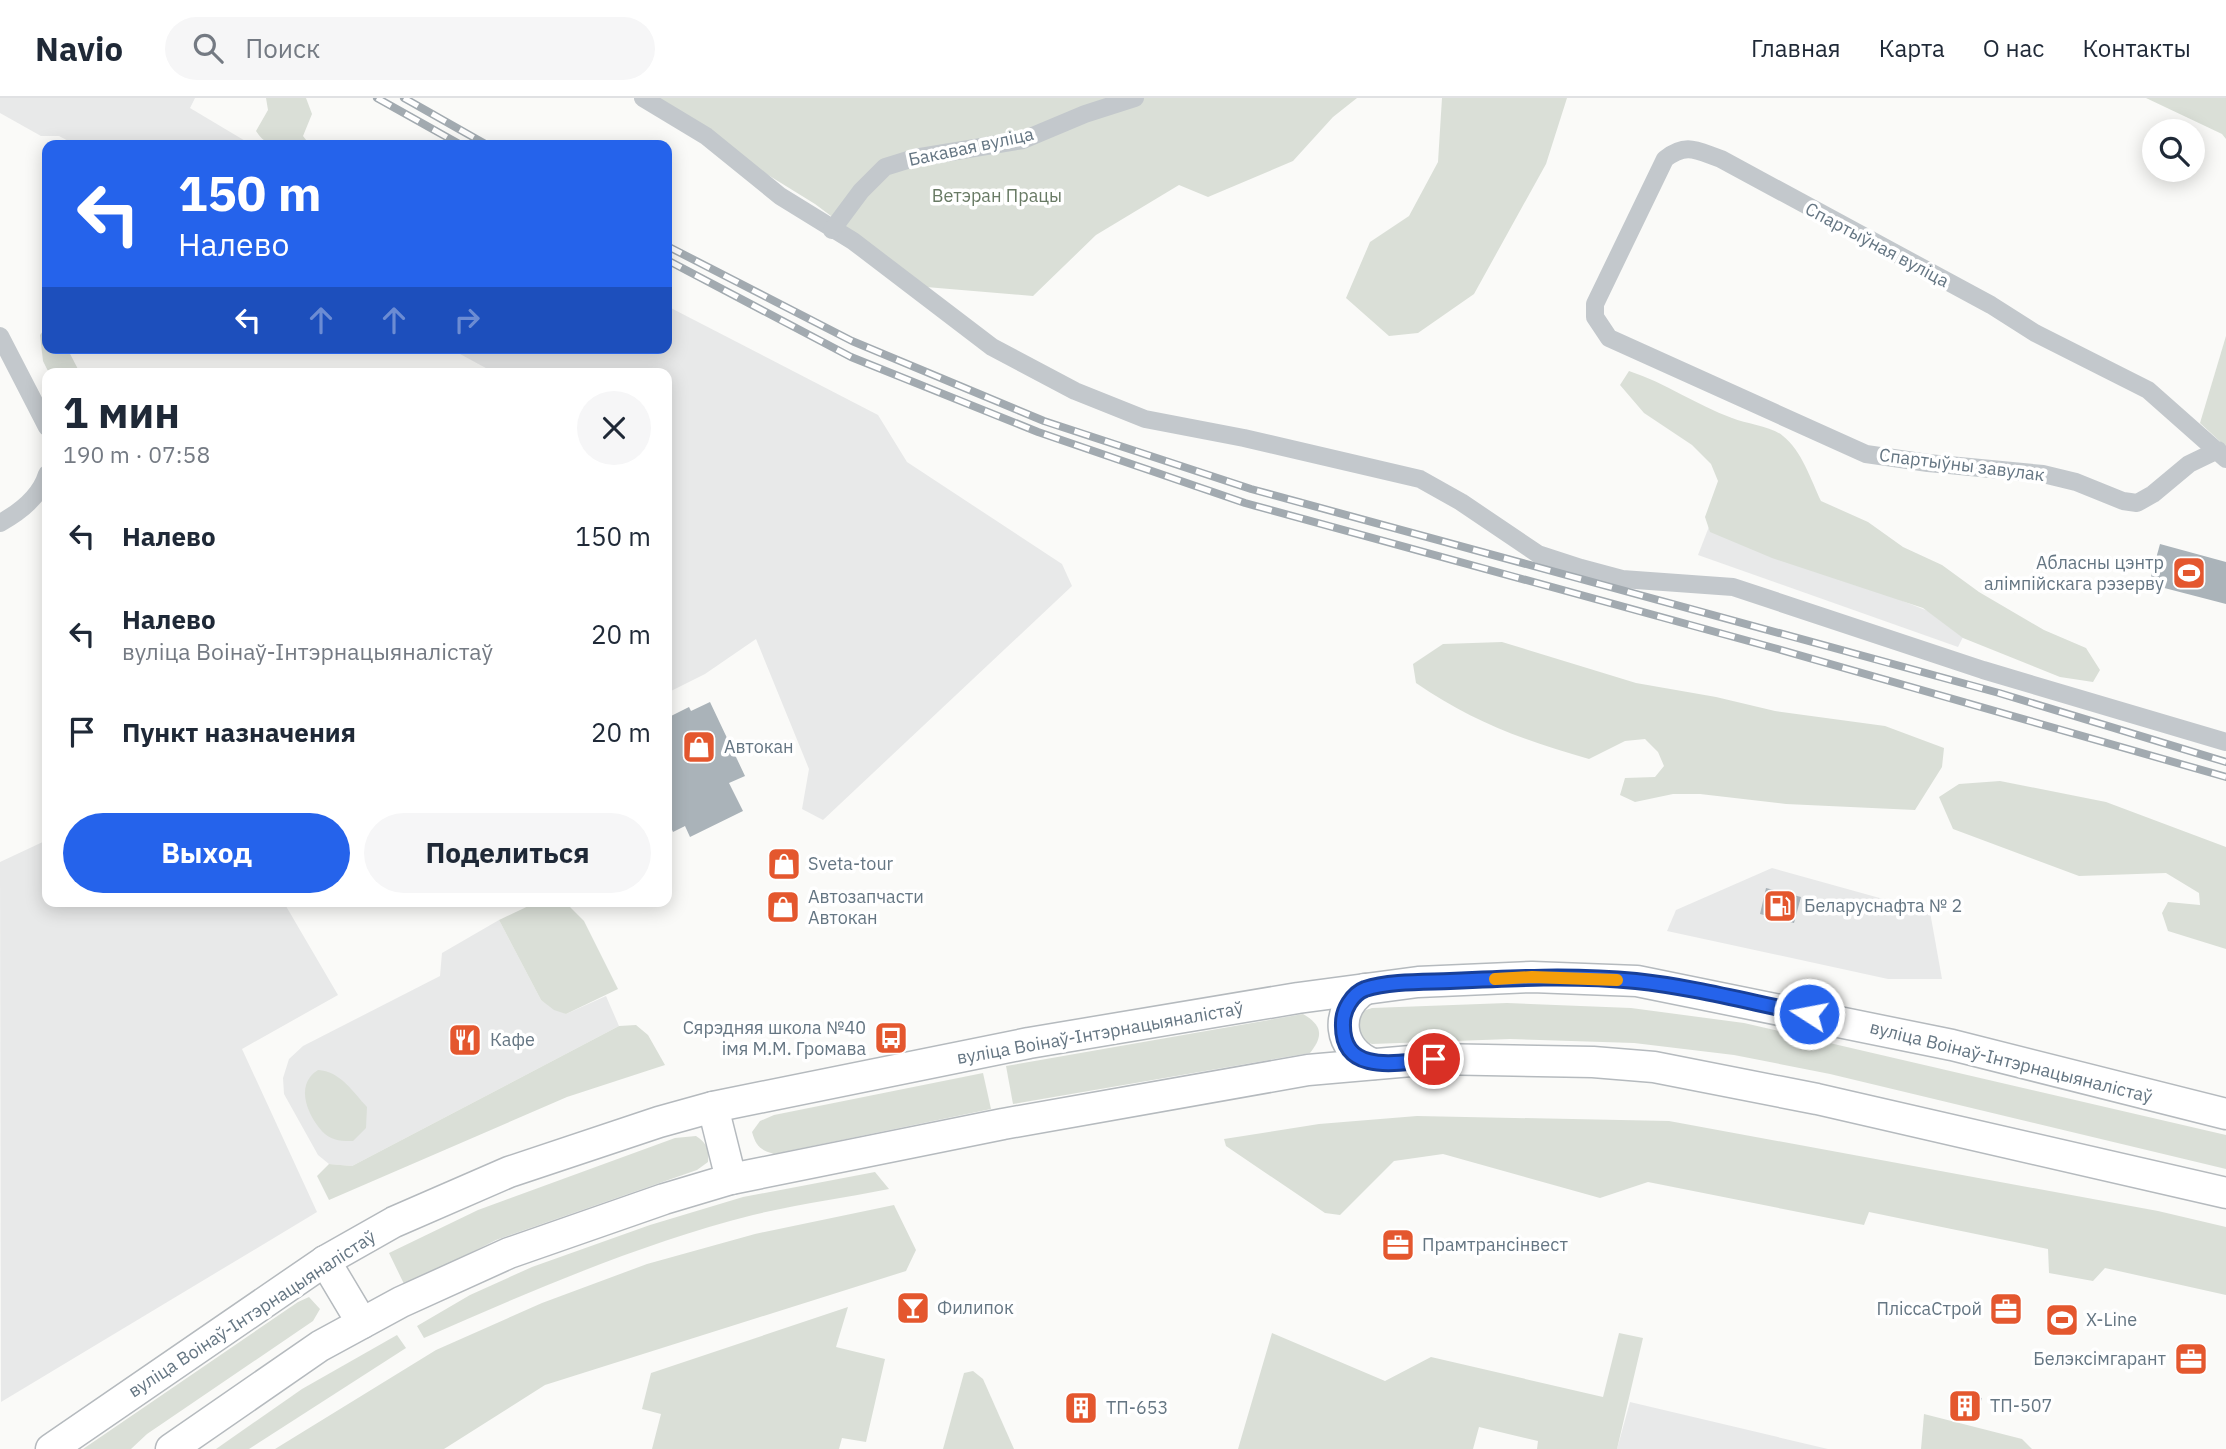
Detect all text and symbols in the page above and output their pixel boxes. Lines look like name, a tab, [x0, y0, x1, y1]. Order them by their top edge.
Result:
search box	[165, 17, 655, 80]
text: Navio	[35, 27, 123, 70]
icon: search	[189, 29, 227, 67]
text: Поиск	[245, 31, 320, 65]
text: Главная	[1751, 32, 1841, 64]
text: Карта	[1879, 32, 1945, 64]
text: О нас	[1983, 32, 2044, 64]
text: Контакты	[2082, 32, 2191, 64]
map controls	[2142, 119, 2205, 182]
button: search	[2142, 119, 2205, 182]
street label: Бакавая вуліца	[906, 122, 1036, 171]
text: 150 m	[178, 161, 322, 224]
icon: left	[63, 168, 154, 259]
park label: Ветэран Працы	[932, 184, 1062, 207]
street label: Спартыўная вуліца	[1801, 197, 1953, 292]
text: Налево	[178, 223, 289, 265]
icon: left	[229, 301, 267, 339]
icon: ahead	[302, 301, 340, 339]
icon: ahead	[375, 301, 413, 339]
icon: right	[448, 301, 486, 339]
text: 1 мин	[63, 385, 180, 440]
button: close	[577, 391, 651, 465]
text: 190 m · 07:58	[63, 439, 210, 469]
street label: Спартыўны завулак	[1878, 443, 2046, 486]
icon: left	[63, 517, 101, 555]
text: Налево	[122, 519, 216, 553]
text: 150 m	[575, 519, 651, 553]
place label: Абласны цэнтр алімпійскага рэзерву	[1984, 551, 2164, 595]
sports icon: Абласны цэнтр алімпійскага рэзерву	[2170, 554, 2208, 592]
text: Налево	[122, 602, 216, 636]
icon: left	[63, 615, 101, 653]
text: 20 m	[591, 617, 651, 651]
text: вуліца Воінаў-Інтэрнацыяналістаў	[122, 636, 493, 666]
icon: arrive	[63, 713, 101, 751]
text: Пункт назначения	[122, 715, 356, 749]
text: 20 m	[591, 715, 651, 749]
shop icon: Автокан	[680, 728, 718, 766]
place label: Автокан	[724, 735, 794, 758]
button: Выход	[63, 813, 350, 893]
button: Поделиться	[364, 813, 651, 893]
shop icon: Sveta-tour	[765, 845, 803, 883]
place label: Sveta-tour	[808, 852, 894, 875]
place label: Автозапчасти Автокан	[808, 885, 924, 929]
fuel station icon: Беларуснафта № 2	[1761, 887, 1799, 925]
shop icon: Автозапчасти Автокан	[764, 888, 802, 926]
place label: Беларуснафта № 2	[1804, 894, 1962, 917]
position arrow	[1772, 977, 1846, 1051]
street label: вуліца Воінаў-Інтэрнацыяналістаў	[955, 996, 1245, 1069]
street label: вуліца Воінаў-Інтэрнацыяналістаў	[1867, 1015, 2155, 1108]
place label: Сярэдняя школа №40 імя М.М. Громава	[683, 1016, 866, 1060]
bus stop icon: Сярэдняя школа №40 імя М.М. Громава	[872, 1019, 910, 1057]
restaurant icon: Кафе	[446, 1021, 484, 1059]
place label: Кафе	[490, 1028, 535, 1051]
pin	[1404, 1029, 1464, 1089]
icon: arrive	[1415, 1040, 1453, 1078]
street label: вуліца Воінаў-Інтэрнацыяналістаў	[124, 1225, 380, 1402]
office icon: Прамтрансінвест	[1379, 1226, 1417, 1264]
place label: Прамтрансінвест	[1422, 1233, 1568, 1256]
bar icon: Филипок	[894, 1289, 932, 1327]
office icon: ПліссаСтрой	[1987, 1290, 2025, 1328]
place label: Филипок	[937, 1296, 1014, 1319]
place label: ПліссаСтрой	[1876, 1297, 1982, 1320]
sports icon: X-Line	[2043, 1301, 2081, 1339]
place label: X-Line	[2086, 1308, 2137, 1331]
office icon: Белэксімгарант	[2172, 1340, 2210, 1378]
place label: Белэксімгарант	[2033, 1347, 2166, 1370]
building icon: ТП-507	[1946, 1387, 1984, 1425]
building icon: ТП-653	[1062, 1389, 1100, 1427]
place label: ТП-507	[1990, 1394, 2052, 1417]
place label: ТП-653	[1106, 1396, 1168, 1419]

